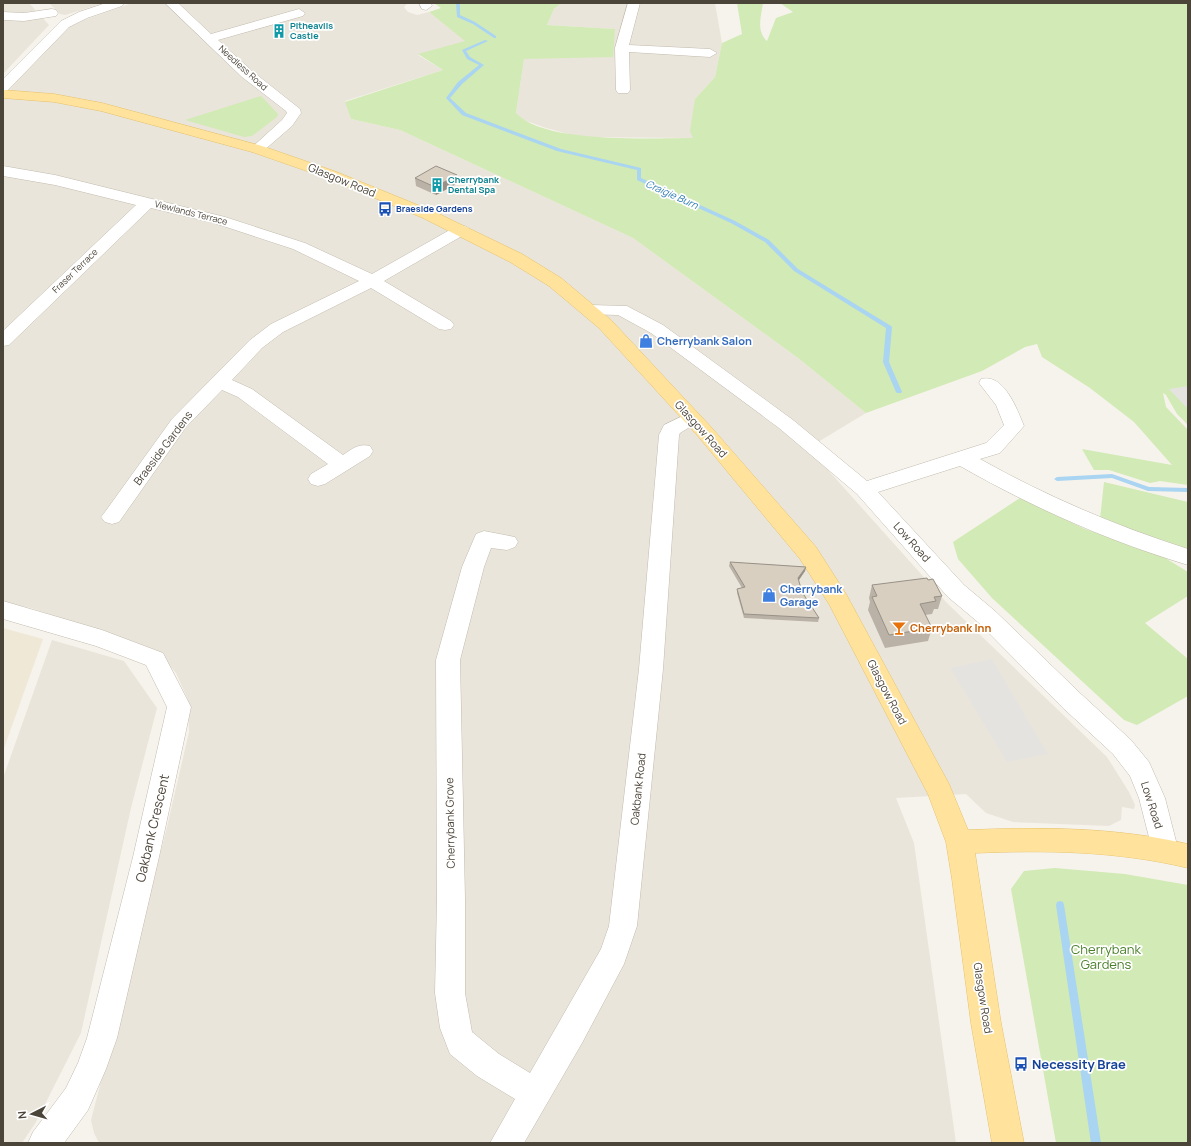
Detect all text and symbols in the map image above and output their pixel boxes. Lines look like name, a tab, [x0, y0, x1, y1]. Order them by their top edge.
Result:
place label: Pitheavlis Castle	[290, 19, 333, 42]
building icon: Pitheavlis Castle	[271, 23, 287, 39]
street label: Needless Road	[216, 42, 271, 93]
street label: Glasgow Road	[306, 159, 378, 200]
place label: Cherrybank Dental Spa	[448, 173, 500, 196]
water label: Craigie Burn	[643, 176, 701, 212]
building icon: Cherrybank Dental Spa	[429, 177, 445, 193]
street label: Viewlands Terrace	[153, 197, 229, 228]
bus stop icon: Braeside Gardens	[377, 201, 393, 217]
place label: Braeside Gardens	[396, 202, 473, 215]
street label: Fraser Terrace	[49, 245, 100, 296]
shop icon: Cherrybank Salon	[638, 333, 654, 349]
place label: Cherrybank Salon	[657, 333, 752, 348]
street label: Glasgow Road	[672, 397, 731, 460]
street label: Braeside Gardens	[130, 407, 196, 488]
street label: Low Road	[891, 519, 934, 565]
place label: Cherrybank Garage	[780, 581, 843, 609]
shop icon: Cherrybank Garage	[761, 587, 777, 603]
bar icon: Cherrybank Inn	[891, 620, 907, 636]
place label: Cherrybank Inn	[910, 620, 991, 635]
street label: Glasgow Road	[864, 657, 911, 727]
street label: Oakbank Road	[626, 752, 649, 826]
street label: Oakbank Crescent	[131, 772, 173, 884]
street label: Cherrybank Grove	[441, 777, 458, 869]
street label: Low Road	[1138, 779, 1167, 830]
park label: Cherrybank Gardens	[1071, 940, 1141, 973]
street label: Glasgow Road	[970, 961, 997, 1035]
place label: Necessity Brae	[1032, 1055, 1126, 1073]
bus stop icon: Necessity Brae	[1013, 1056, 1029, 1072]
north arrow	[12, 1094, 52, 1134]
text: N	[14, 1110, 29, 1120]

